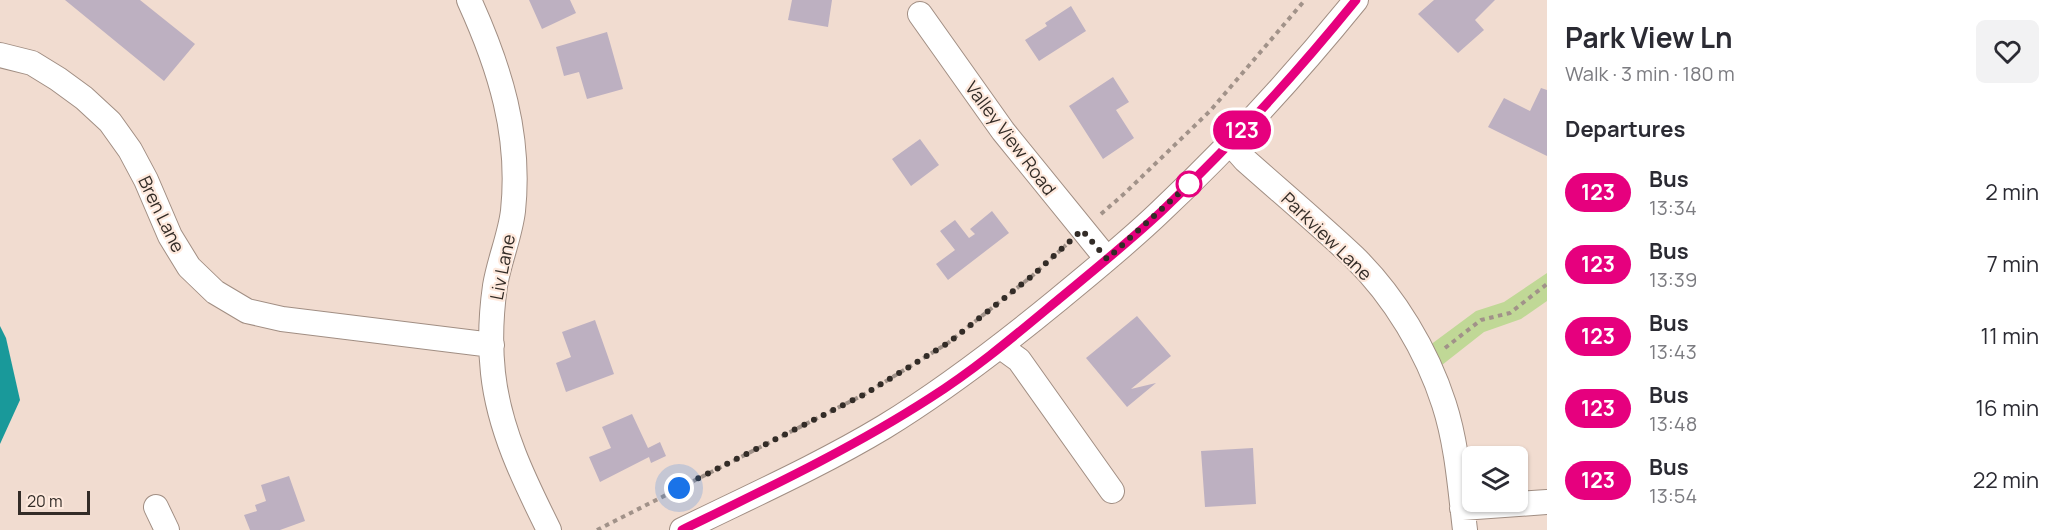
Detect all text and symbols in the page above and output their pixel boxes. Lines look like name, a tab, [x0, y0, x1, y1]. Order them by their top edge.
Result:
text: Park View Ln	[1565, 18, 1733, 56]
button: heart	[1976, 20, 2039, 83]
text: Walk · 3 min · 180 m	[1565, 60, 1735, 87]
street label: Valley View Road	[960, 76, 1062, 200]
line badge: 123	[1208, 110, 1276, 150]
text: Departures	[1565, 114, 1685, 144]
text: 123	[1225, 116, 1259, 144]
text: Bus	[1649, 164, 1689, 194]
unlabelled marker	[1176, 171, 1202, 197]
street label: Bren Lane	[133, 172, 191, 256]
text: 2 min	[1985, 177, 2039, 207]
text: 123	[1581, 178, 1615, 206]
street label: Parkview Lane	[1277, 187, 1377, 285]
text: 13:34	[1649, 194, 1697, 221]
street label: Liv Lane	[484, 232, 520, 302]
text: Bus	[1649, 236, 1689, 266]
text: 7 min	[1987, 249, 2039, 279]
text: 123	[1581, 250, 1615, 278]
text: 13:39	[1649, 266, 1697, 293]
text: Bus	[1649, 308, 1689, 338]
text: 11 min	[1981, 321, 2039, 351]
text: 123	[1581, 322, 1615, 350]
text: 13:43	[1649, 338, 1697, 365]
text: Bus	[1649, 380, 1689, 410]
text: 16 min	[1976, 393, 2039, 423]
text: 123	[1581, 394, 1615, 422]
text: 13:48	[1649, 410, 1697, 437]
map controls	[1462, 446, 1528, 512]
button: layers	[1462, 446, 1528, 512]
text: Bus	[1649, 452, 1689, 482]
text: 22 min	[1973, 465, 2039, 495]
text: 123	[1581, 466, 1615, 494]
your location	[664, 473, 694, 503]
text: 13:54	[1649, 482, 1697, 509]
scale bar	[18, 488, 90, 516]
text: 20 m	[27, 490, 63, 512]

